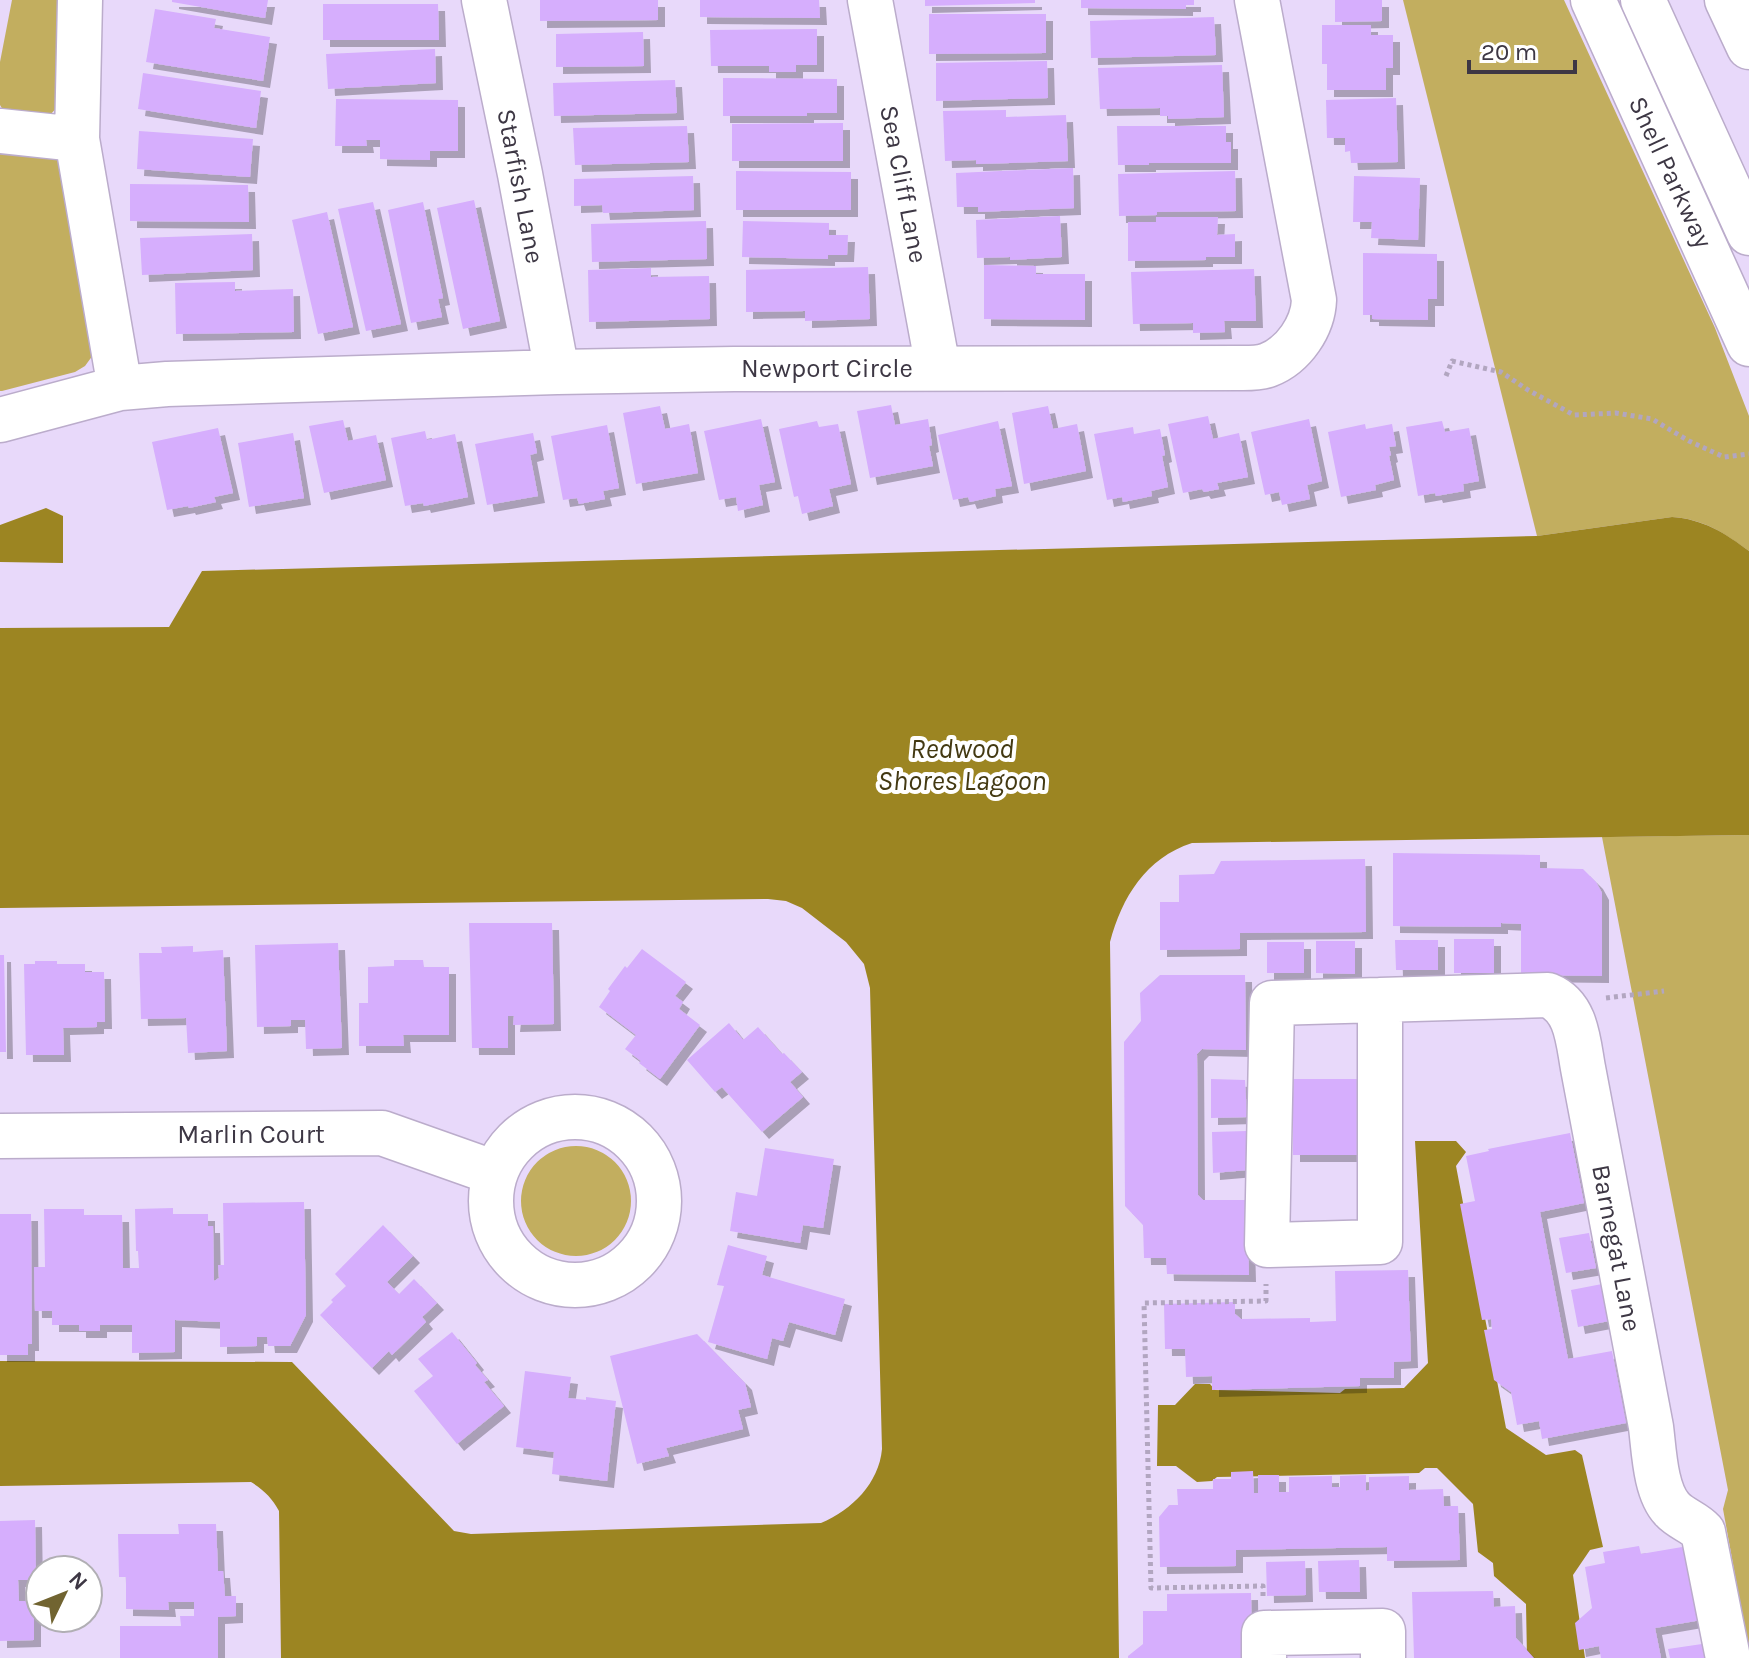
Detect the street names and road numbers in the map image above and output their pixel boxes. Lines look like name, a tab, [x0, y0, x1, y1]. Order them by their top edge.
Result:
street label: Shell Parkway	[1622, 92, 1719, 253]
street label: Sea Cliff Lane	[873, 103, 934, 266]
street label: Starfish Lane	[490, 106, 551, 266]
street label: Newport Circle	[741, 353, 913, 384]
street label: Marlin Court	[177, 1119, 325, 1150]
street label: Barnegat Lane	[1585, 1162, 1648, 1334]

